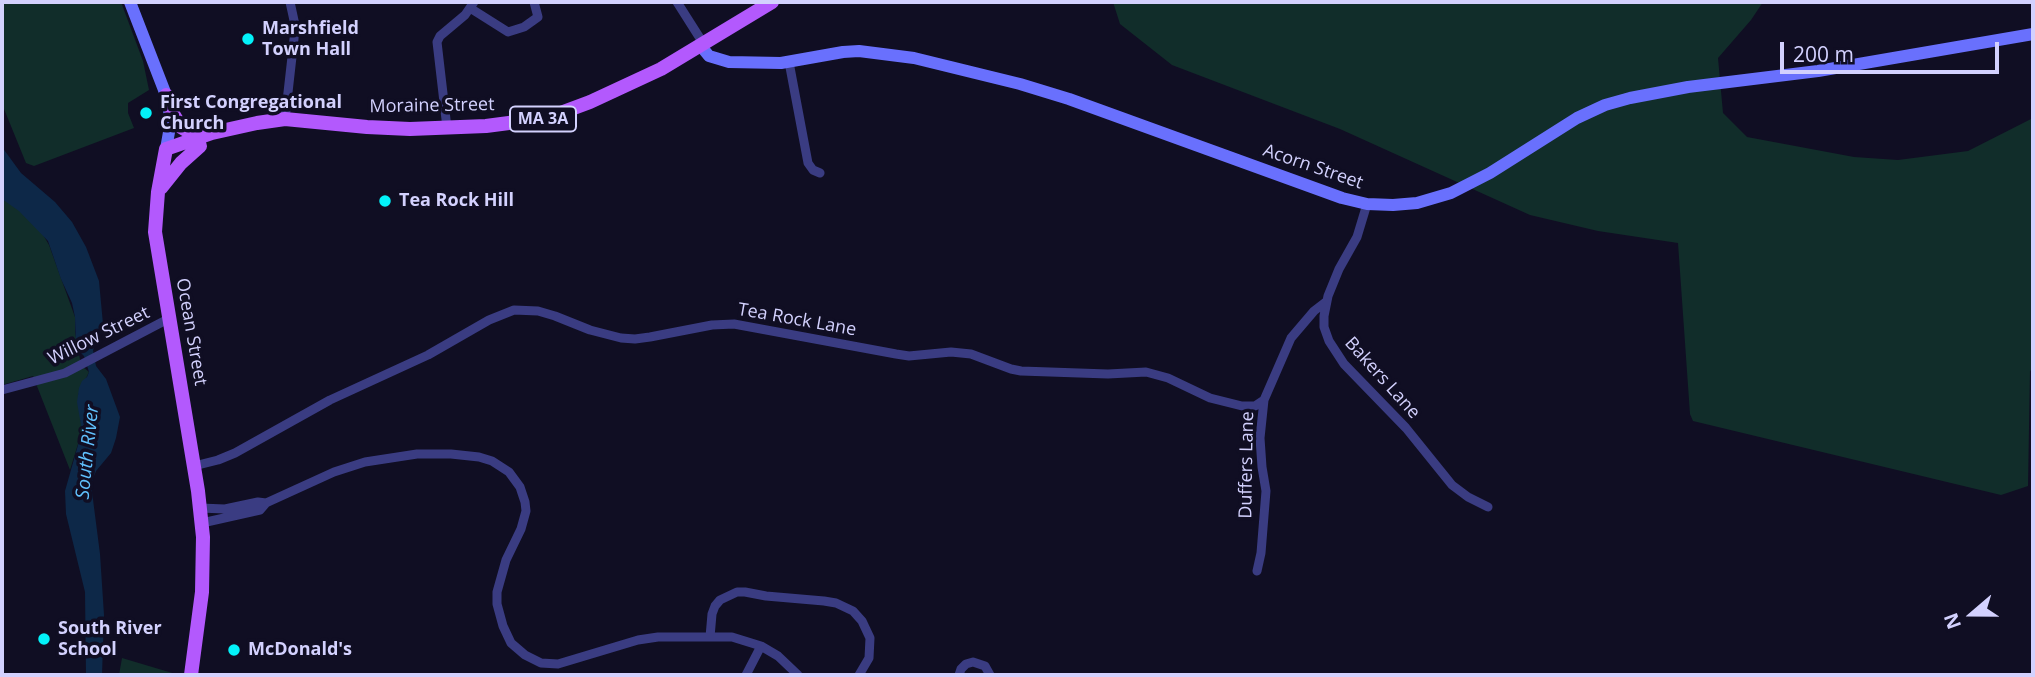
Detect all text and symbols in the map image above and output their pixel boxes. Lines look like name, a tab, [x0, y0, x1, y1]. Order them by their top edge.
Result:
place label: Marshfield Town Hall	[262, 18, 359, 60]
scale bar	[1783, 28, 2002, 72]
marker: Marshfield Town Hall	[240, 31, 256, 47]
text: 200 m	[1793, 40, 1854, 68]
place label: First Congregational Church	[160, 92, 342, 134]
street label: Moraine Street	[369, 94, 495, 118]
marker: First Congregational Church	[138, 105, 154, 121]
road number: MA 3A	[510, 106, 576, 132]
street label: Acorn Street	[1260, 140, 1366, 194]
place label: Tea Rock Hill	[399, 190, 514, 212]
marker: Tea Rock Hill	[377, 193, 393, 209]
street label: Ocean Street	[171, 277, 211, 387]
street label: Tea Rock Lane	[736, 299, 858, 341]
street label: Willow Street	[45, 302, 153, 370]
street label: Bakers Lane	[1340, 333, 1424, 423]
water label: South River	[72, 404, 104, 500]
street label: Duffers Lane	[1235, 411, 1259, 519]
north arrow	[1937, 579, 2007, 649]
text: N	[1937, 609, 1967, 633]
place label: South River School	[58, 618, 162, 660]
marker: South River School	[36, 631, 52, 647]
place label: McDonald's	[248, 639, 352, 661]
marker: McDonald's	[226, 642, 242, 658]

